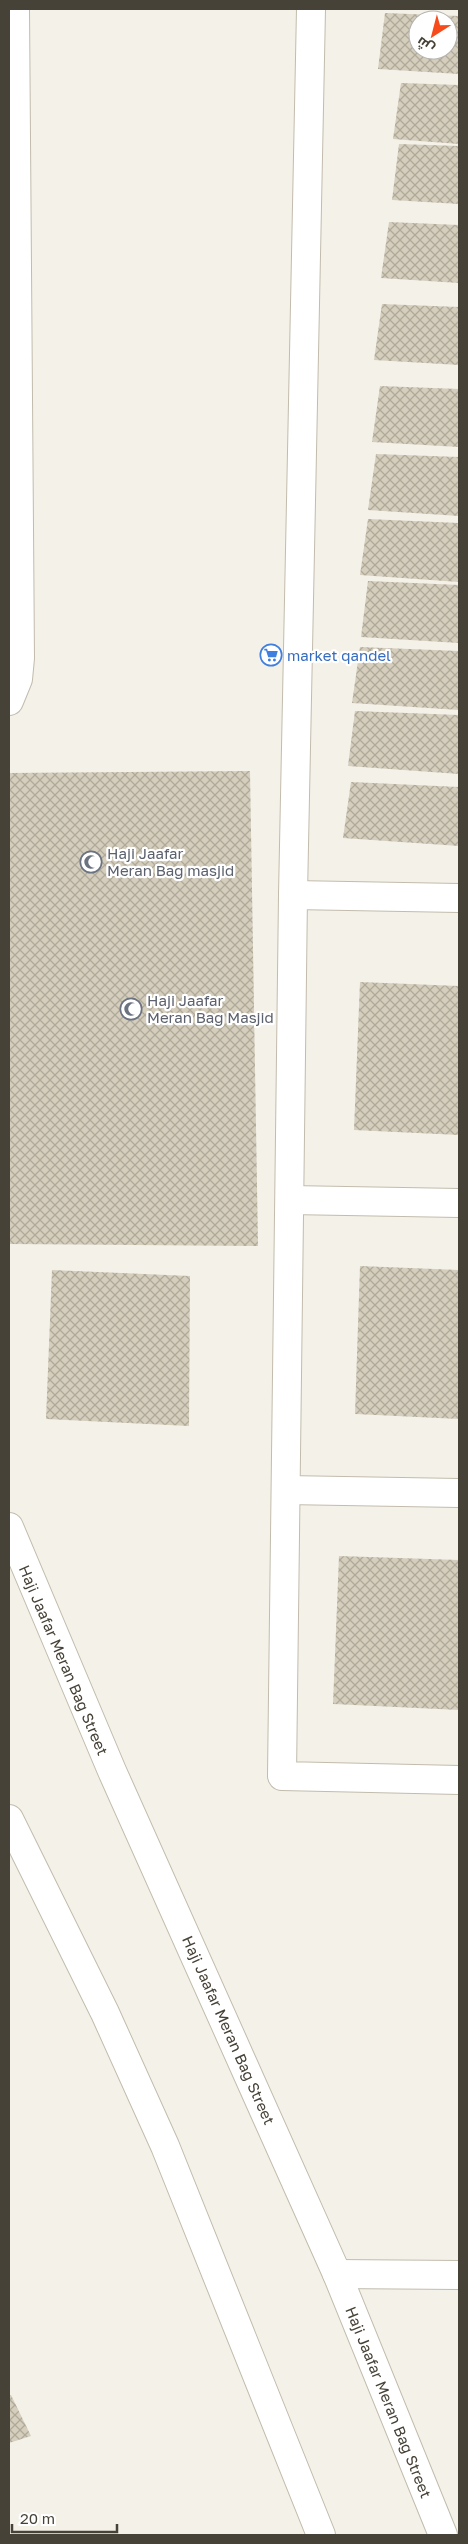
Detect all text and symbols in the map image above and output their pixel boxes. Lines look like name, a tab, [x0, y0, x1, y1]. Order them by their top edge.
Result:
north arrow	[408, 10, 458, 60]
text: ش	[413, 33, 438, 58]
supermarket icon: market qandel	[259, 643, 283, 667]
place label: market qandel	[287, 646, 391, 664]
place label: Haji Jaafar Meran Bag masjid	[107, 844, 234, 879]
mosque icon: Haji Jaafar Meran Bag masjid	[79, 850, 103, 874]
place label: Haji Jaafar Meran Bag Masjid	[147, 991, 274, 1026]
mosque icon: Haji Jaafar Meran Bag Masjid	[119, 997, 143, 1021]
street label: Haji Jaafar Meran Bag Street	[16, 1562, 112, 1758]
street label: Haji Jaafar Meran Bag Street	[179, 1933, 279, 2127]
street label: Haji Jaafar Meran Bag Street	[342, 2304, 436, 2500]
scale bar	[12, 2502, 118, 2534]
text: 20 m	[20, 2509, 55, 2527]

